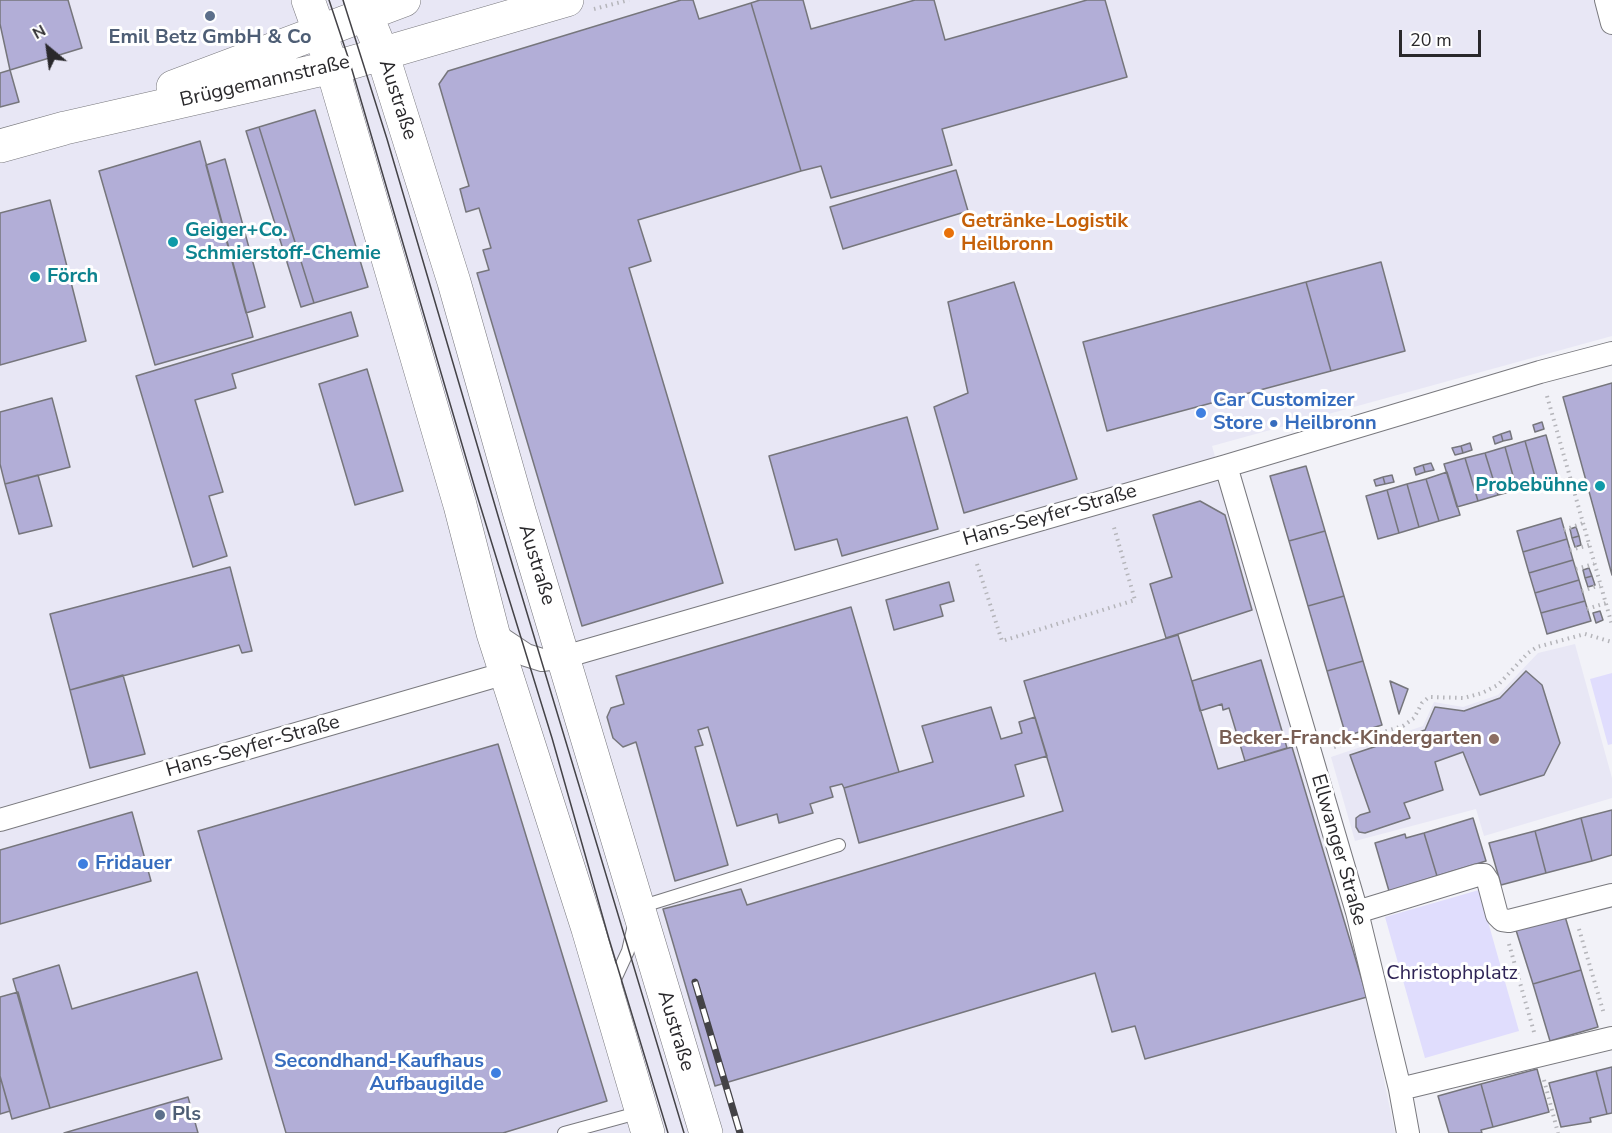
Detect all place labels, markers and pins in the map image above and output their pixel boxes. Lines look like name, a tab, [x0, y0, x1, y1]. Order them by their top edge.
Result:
marker: Emil Betz GmbH & Co	[203, 9, 217, 23]
place label: Emil Betz GmbH & Co	[109, 26, 311, 50]
place label: Getränke-Logistik Heilbronn	[961, 210, 1128, 257]
place label: Geiger+Co. Schmierstoff-Chemie	[185, 219, 381, 266]
marker: Getränke-Logistik Heilbronn	[942, 226, 956, 240]
marker: Geiger+Co. Schmierstoff-Chemie	[166, 235, 180, 249]
place label: Förch	[47, 265, 98, 289]
marker: Förch	[28, 270, 42, 284]
place label: Car Customizer Store • Heilbronn	[1213, 389, 1377, 436]
marker: Car Customizer Store • Heilbronn	[1194, 406, 1208, 420]
place label: Probebühne	[1475, 474, 1588, 498]
marker: Probebühne	[1593, 479, 1607, 493]
place label: Becker-Franck-Kindergarten	[1219, 727, 1482, 751]
marker: Becker-Franck-Kindergarten	[1487, 732, 1501, 746]
place label: Fridauer	[95, 852, 172, 876]
marker: Fridauer	[76, 857, 90, 871]
place label: Secondhand-Kaufhaus Aufbaugilde	[274, 1050, 484, 1097]
marker: Secondhand-Kaufhaus Aufbaugilde	[489, 1066, 503, 1080]
place label: Pls	[172, 1103, 201, 1127]
marker: Pls	[153, 1108, 167, 1122]

